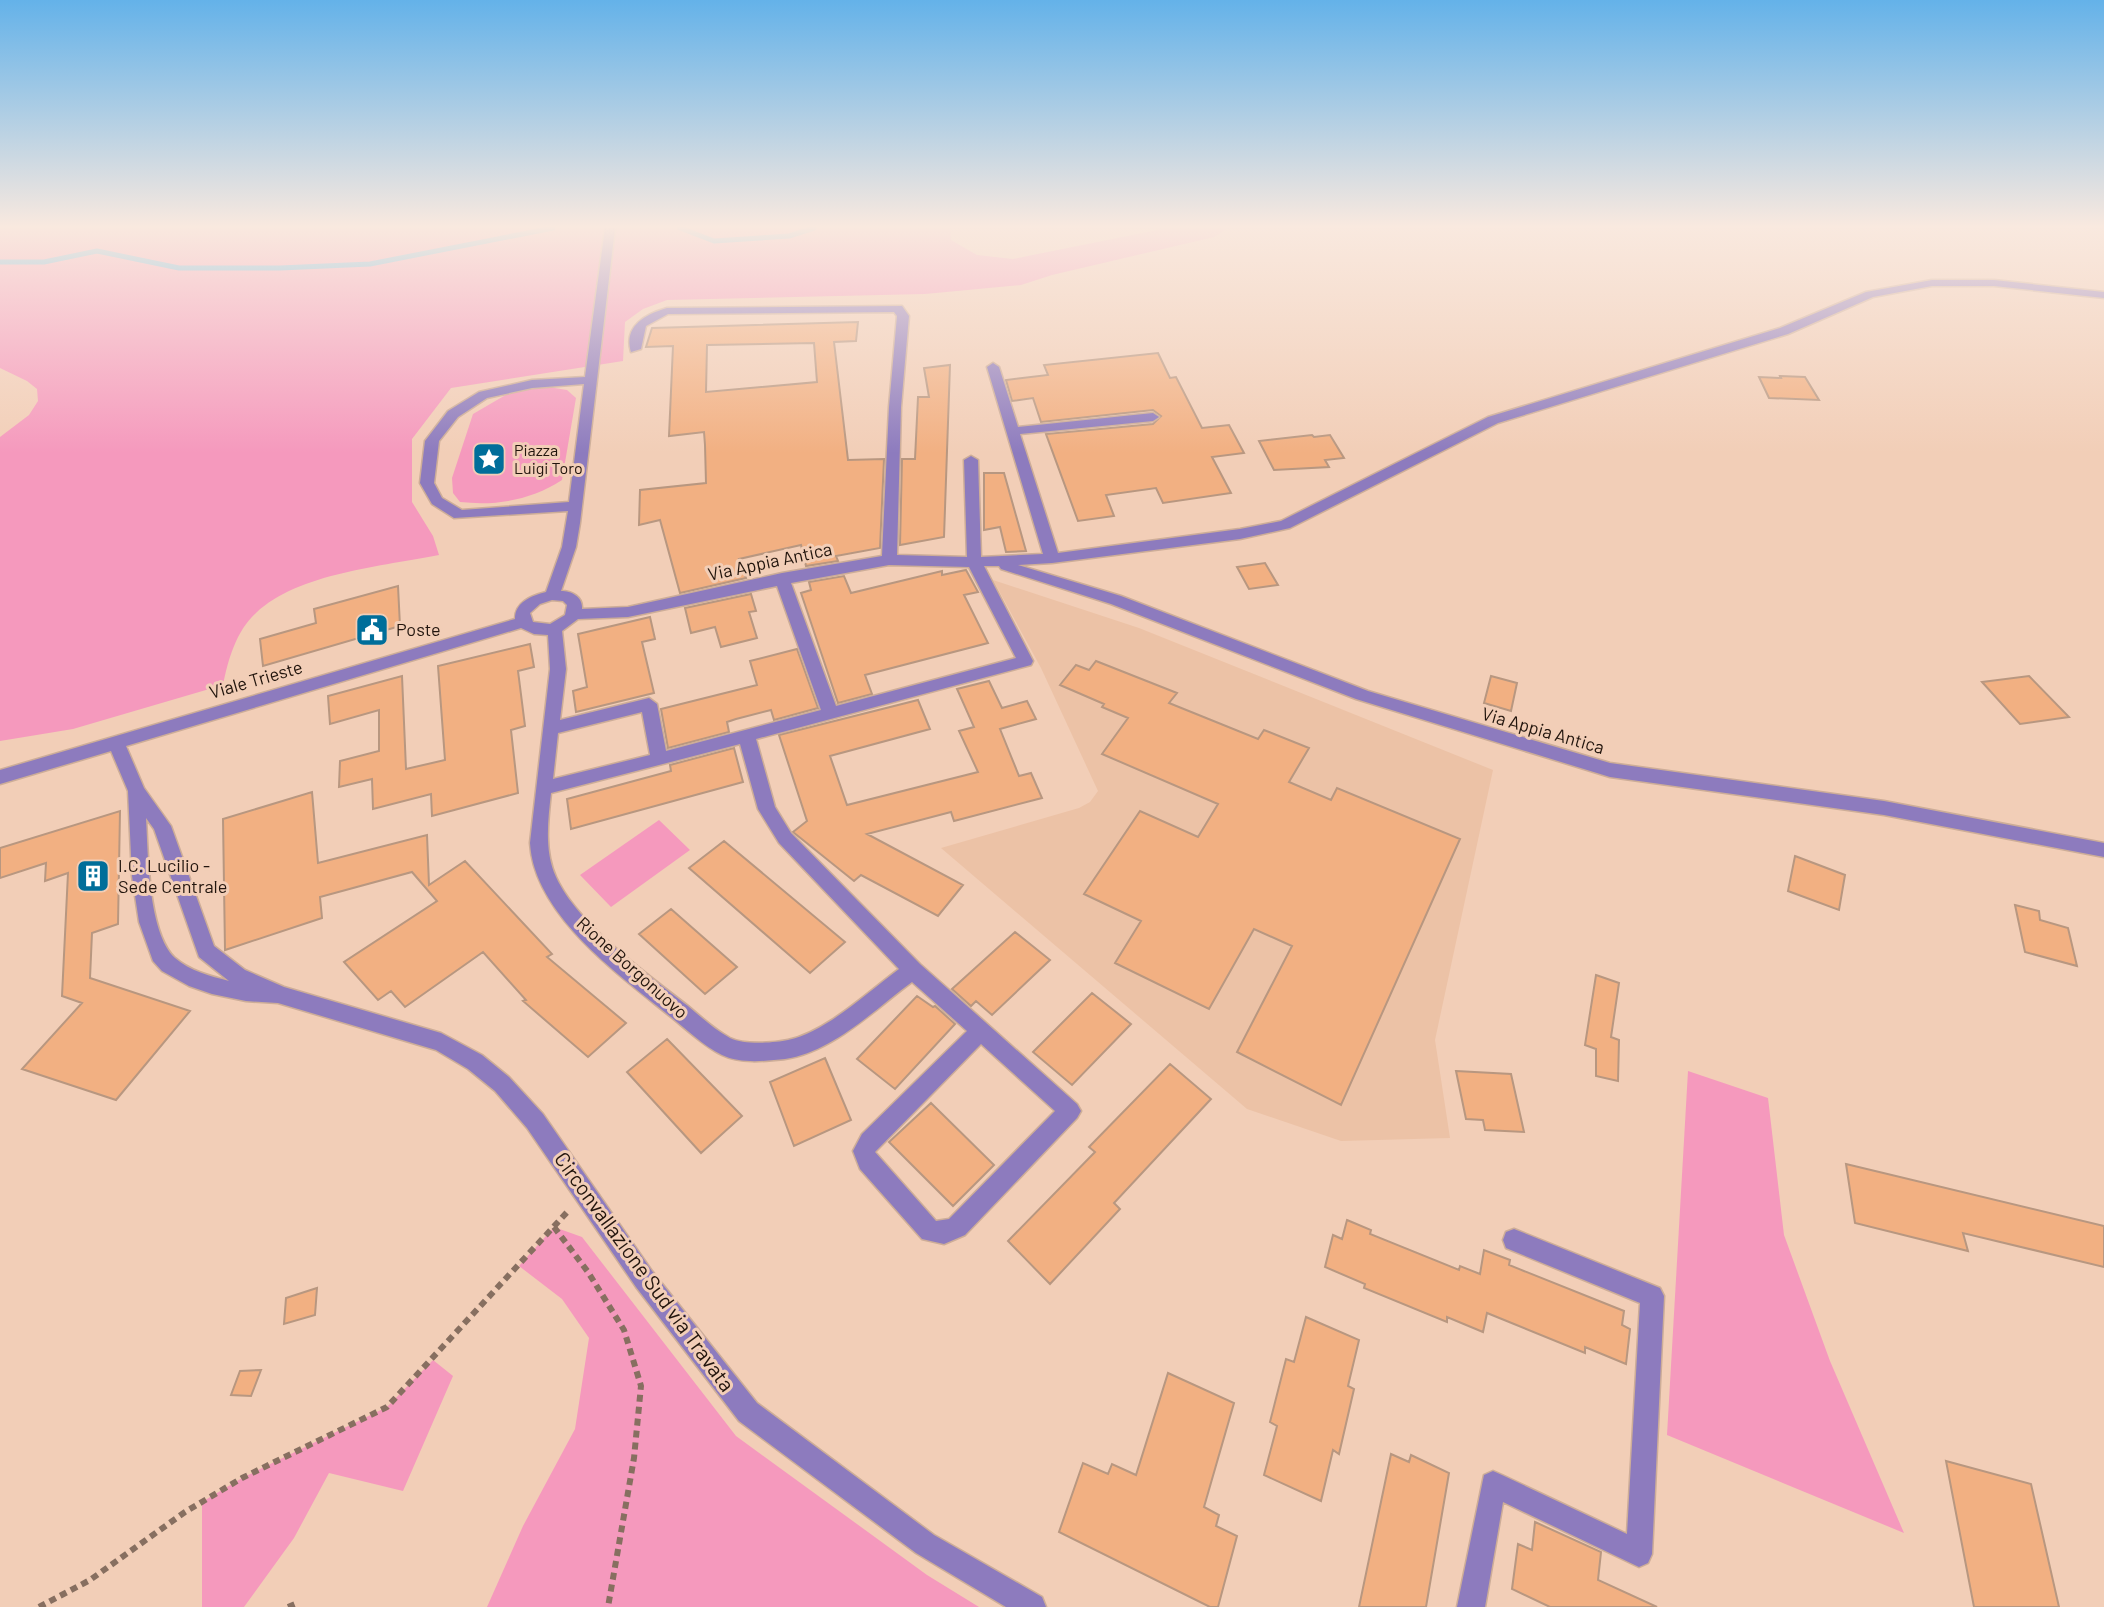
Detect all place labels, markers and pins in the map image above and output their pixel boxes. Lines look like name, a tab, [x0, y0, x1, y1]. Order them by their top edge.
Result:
place icon: Piazza Luigi Toro	[470, 440, 508, 478]
place label: Piazza Luigi Toro	[514, 440, 583, 477]
public building icon: Poste	[353, 611, 391, 649]
place label: Poste	[396, 618, 441, 640]
place label: I.C. Lucilio - Sede Centrale	[118, 854, 227, 897]
building icon: I.C. Lucilio - Sede Centrale	[74, 857, 112, 895]

